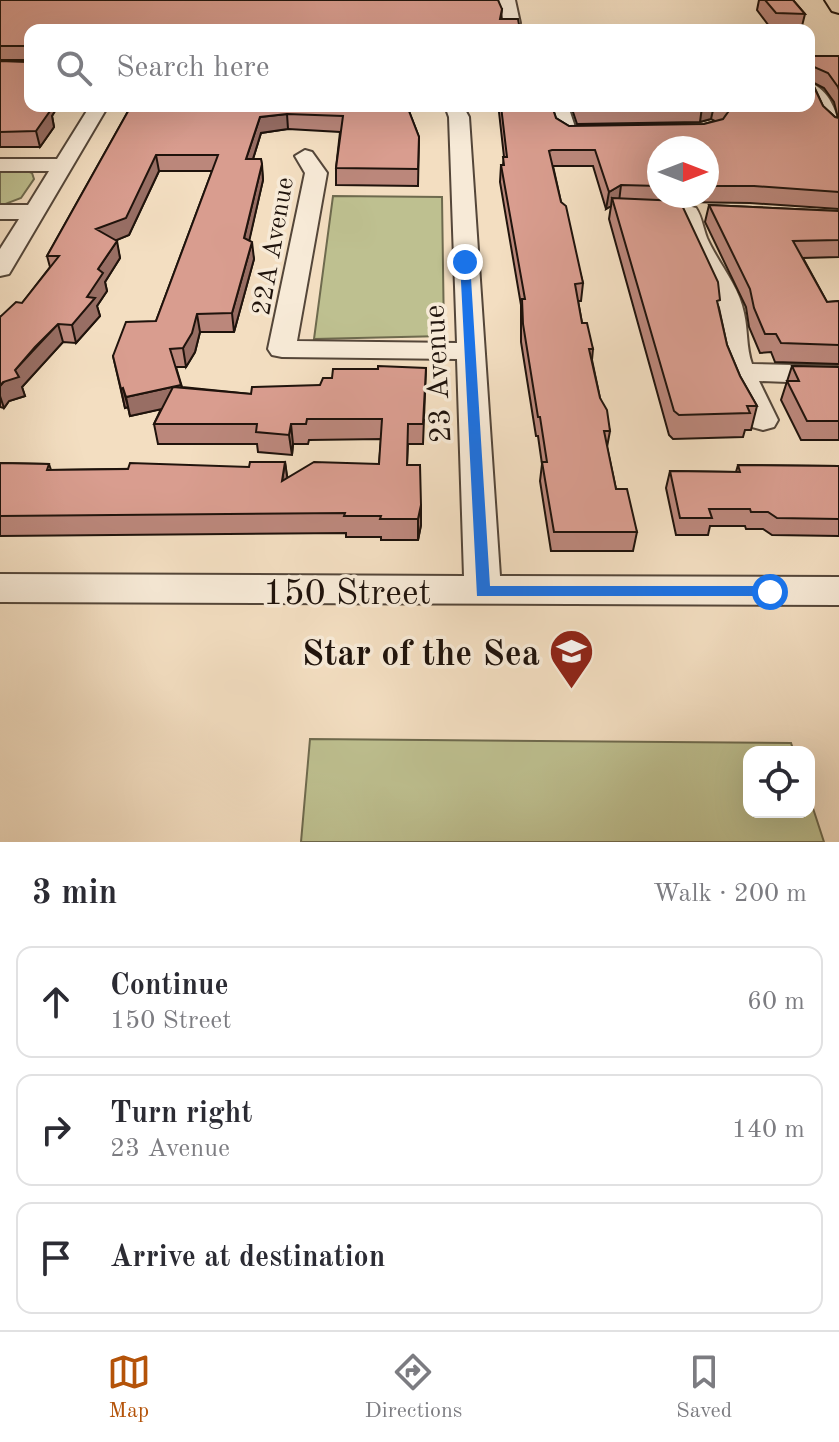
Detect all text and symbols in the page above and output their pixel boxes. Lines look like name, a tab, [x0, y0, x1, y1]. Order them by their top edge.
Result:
search box	[24, 24, 815, 112]
icon: search	[52, 46, 96, 90]
text: Search here	[116, 53, 270, 83]
north arrow	[647, 136, 719, 208]
street label: 22A Avenue	[249, 175, 299, 317]
route end	[447, 244, 483, 280]
street label: 23 Avenue	[420, 304, 458, 444]
route start	[752, 574, 788, 610]
street label: 150 Street	[263, 577, 431, 613]
school or university icon: Star of the Sea	[547, 628, 595, 691]
place label: Star of the Sea	[302, 638, 540, 674]
map controls	[743, 746, 815, 818]
button: locate	[743, 746, 815, 818]
text: 3 min	[32, 877, 117, 911]
text: Walk · 200 m	[653, 881, 807, 907]
text: Continue	[110, 971, 229, 1001]
icon: ahead	[34, 980, 78, 1024]
text: 60 m	[747, 989, 805, 1015]
text: 150 Street	[110, 1008, 231, 1034]
text: Turn right	[110, 1099, 252, 1129]
icon: right	[34, 1108, 78, 1152]
text: 140 m	[732, 1117, 805, 1143]
text: 23 Avenue	[110, 1136, 230, 1162]
icon: arrive	[34, 1236, 78, 1280]
text: Arrive at destination	[110, 1243, 385, 1273]
tab: Map	[107, 1350, 151, 1425]
tab: Directions	[365, 1350, 462, 1425]
tab: Saved	[676, 1350, 732, 1425]

